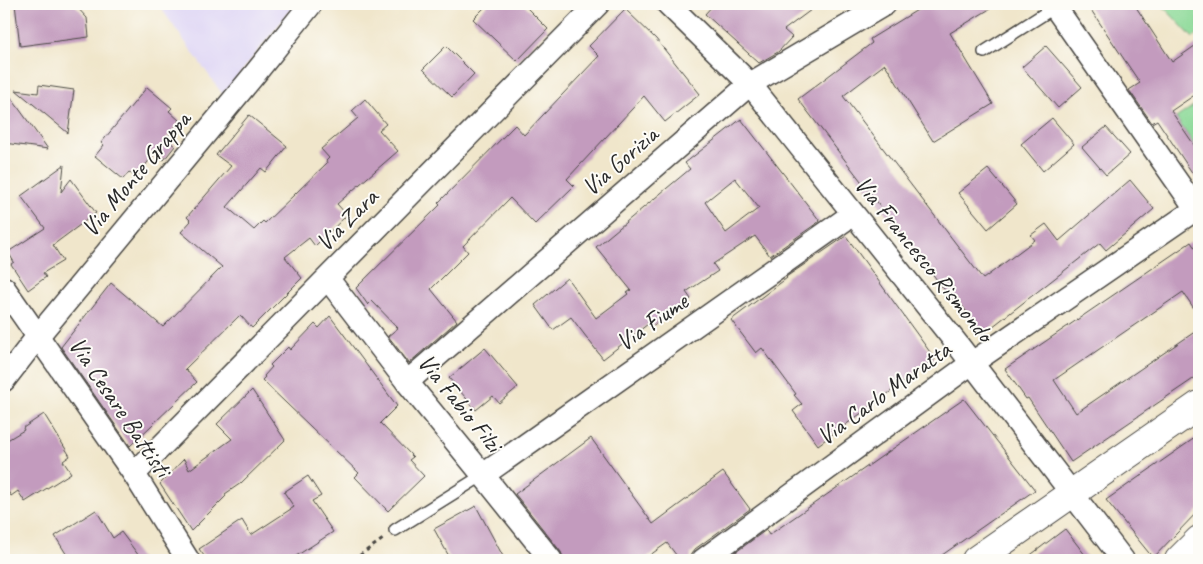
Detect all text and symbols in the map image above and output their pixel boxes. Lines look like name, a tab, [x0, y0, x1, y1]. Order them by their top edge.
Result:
street label: Via Monte Grappa	[74, 103, 200, 243]
street label: Via Gorizia	[575, 117, 667, 203]
street label: Via Francesco Rismondo	[847, 170, 1003, 351]
street label: Via Zara	[309, 180, 387, 258]
street label: Via Fiume	[610, 285, 696, 358]
street label: Via Cesare Battisti	[61, 331, 180, 486]
street label: Via Carlo Maratta	[811, 332, 959, 452]
street label: Via Fabio Filzi	[411, 347, 512, 461]

